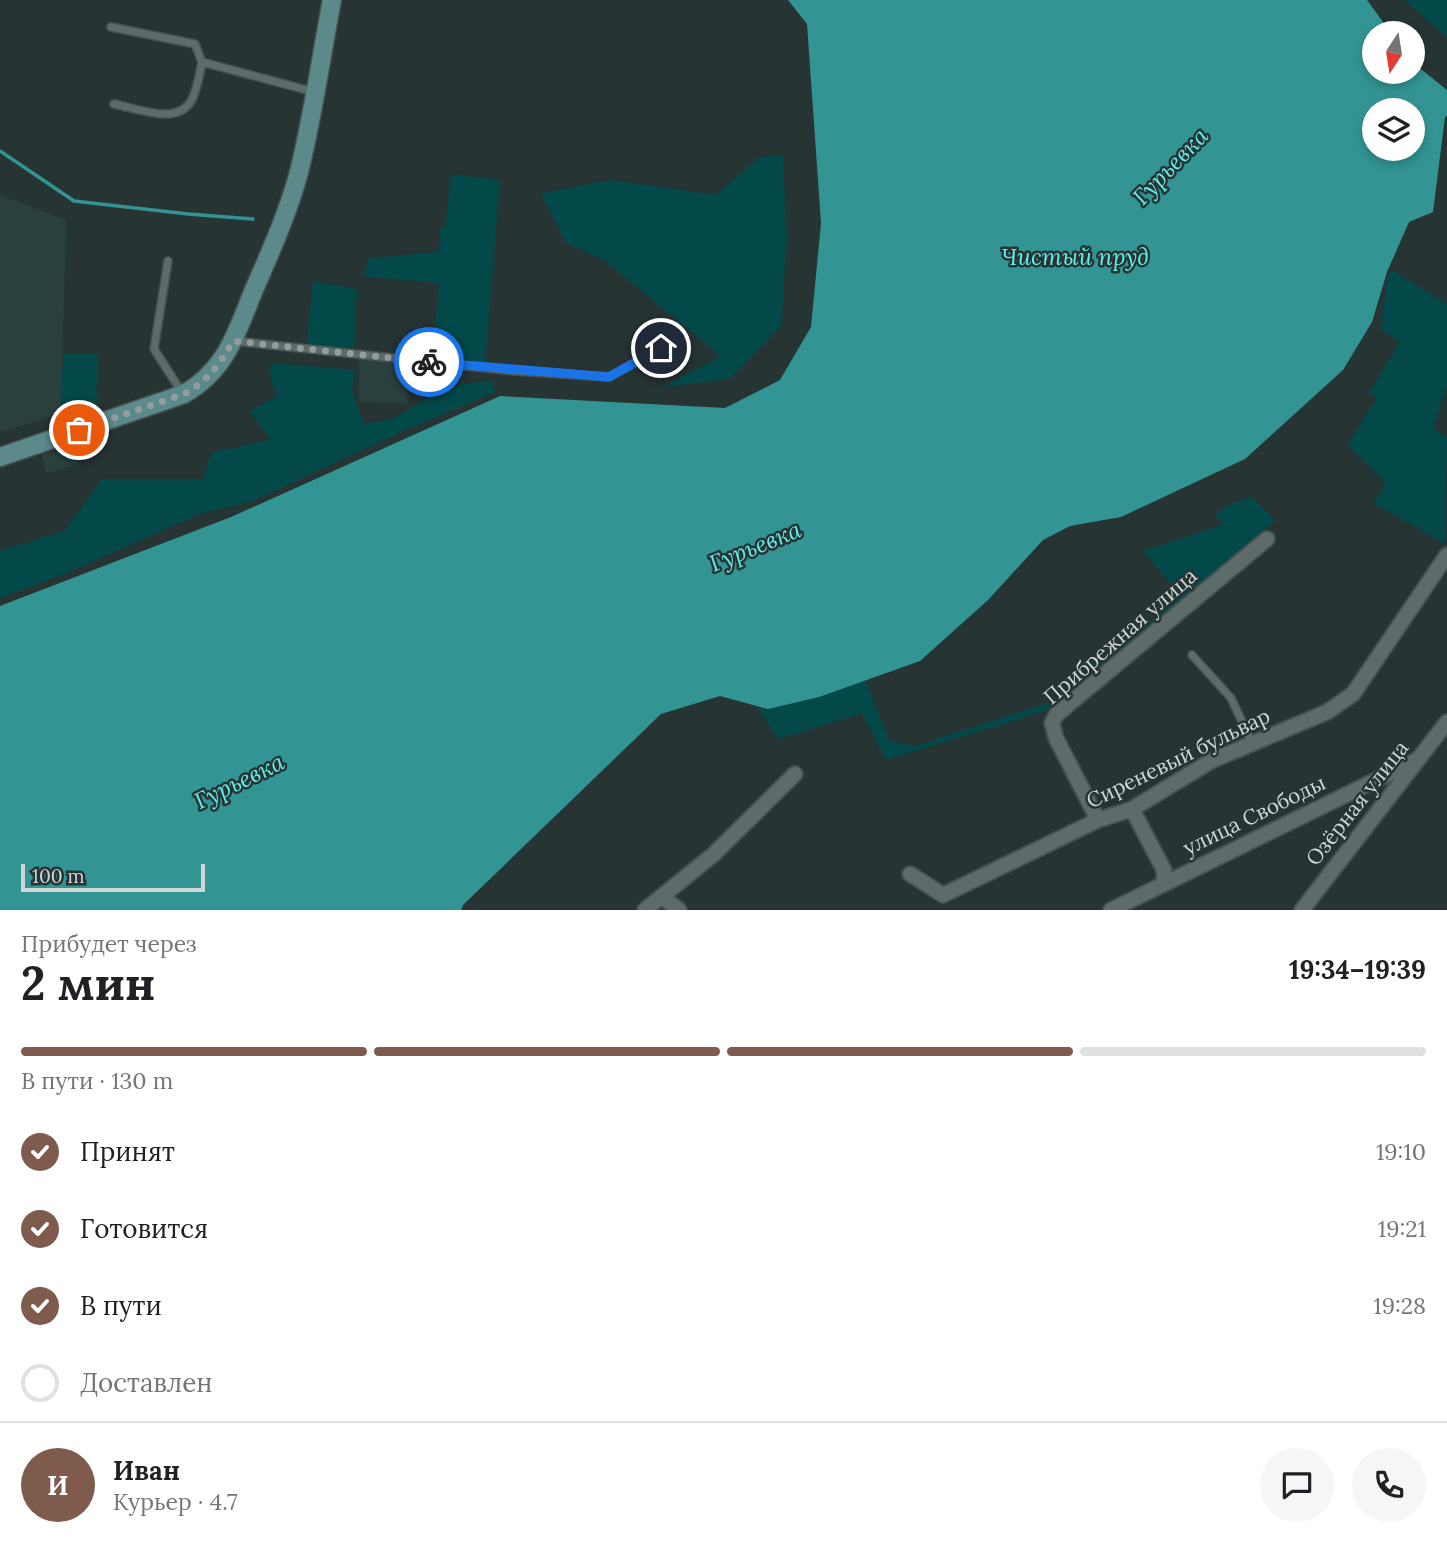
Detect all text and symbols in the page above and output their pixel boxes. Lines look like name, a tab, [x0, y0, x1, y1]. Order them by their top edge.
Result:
north arrow	[1362, 21, 1424, 84]
map controls	[1362, 21, 1425, 161]
button: layers	[1362, 98, 1425, 161]
water label: Гурьевка	[1126, 121, 1214, 211]
water label: Чистый пруд	[1001, 242, 1149, 271]
pin	[631, 318, 691, 378]
courier	[394, 327, 464, 397]
icon: home	[642, 329, 680, 367]
icon: bike	[410, 343, 448, 381]
pin	[49, 400, 109, 460]
icon: bag	[60, 411, 98, 449]
water label: Гурьевка	[705, 514, 805, 577]
street label: Прибрежная улица	[1038, 562, 1202, 710]
street label: Сиреневый бульвар	[1082, 702, 1274, 814]
street label: Озёрная улица	[1300, 735, 1414, 871]
water label: Гурьевка	[189, 747, 289, 815]
street label: улица Свободы	[1178, 769, 1330, 861]
scale bar	[21, 861, 205, 893]
text: 100 m	[32, 864, 85, 888]
text: Прибудет через	[21, 929, 197, 958]
text: 19:34–19:39	[1289, 953, 1426, 986]
text: 2 мин	[21, 954, 155, 1013]
text: В пути · 130 m	[21, 1066, 173, 1095]
icon: check	[21, 1133, 59, 1171]
text: Принят	[80, 1135, 175, 1168]
text: 19:10	[1376, 1137, 1426, 1166]
icon: check	[21, 1210, 59, 1248]
text: Готовится	[80, 1212, 208, 1245]
text: 19:21	[1378, 1214, 1426, 1243]
icon: check	[21, 1287, 59, 1325]
text: В пути	[80, 1289, 162, 1322]
text: 19:28	[1373, 1291, 1426, 1320]
text: Доставлен	[80, 1366, 213, 1399]
button: chat	[1260, 1448, 1334, 1522]
button: phone	[1352, 1448, 1426, 1522]
text: Иван	[113, 1454, 180, 1487]
text: И	[47, 1469, 69, 1502]
text: Курьер · 4.7	[113, 1487, 238, 1516]

